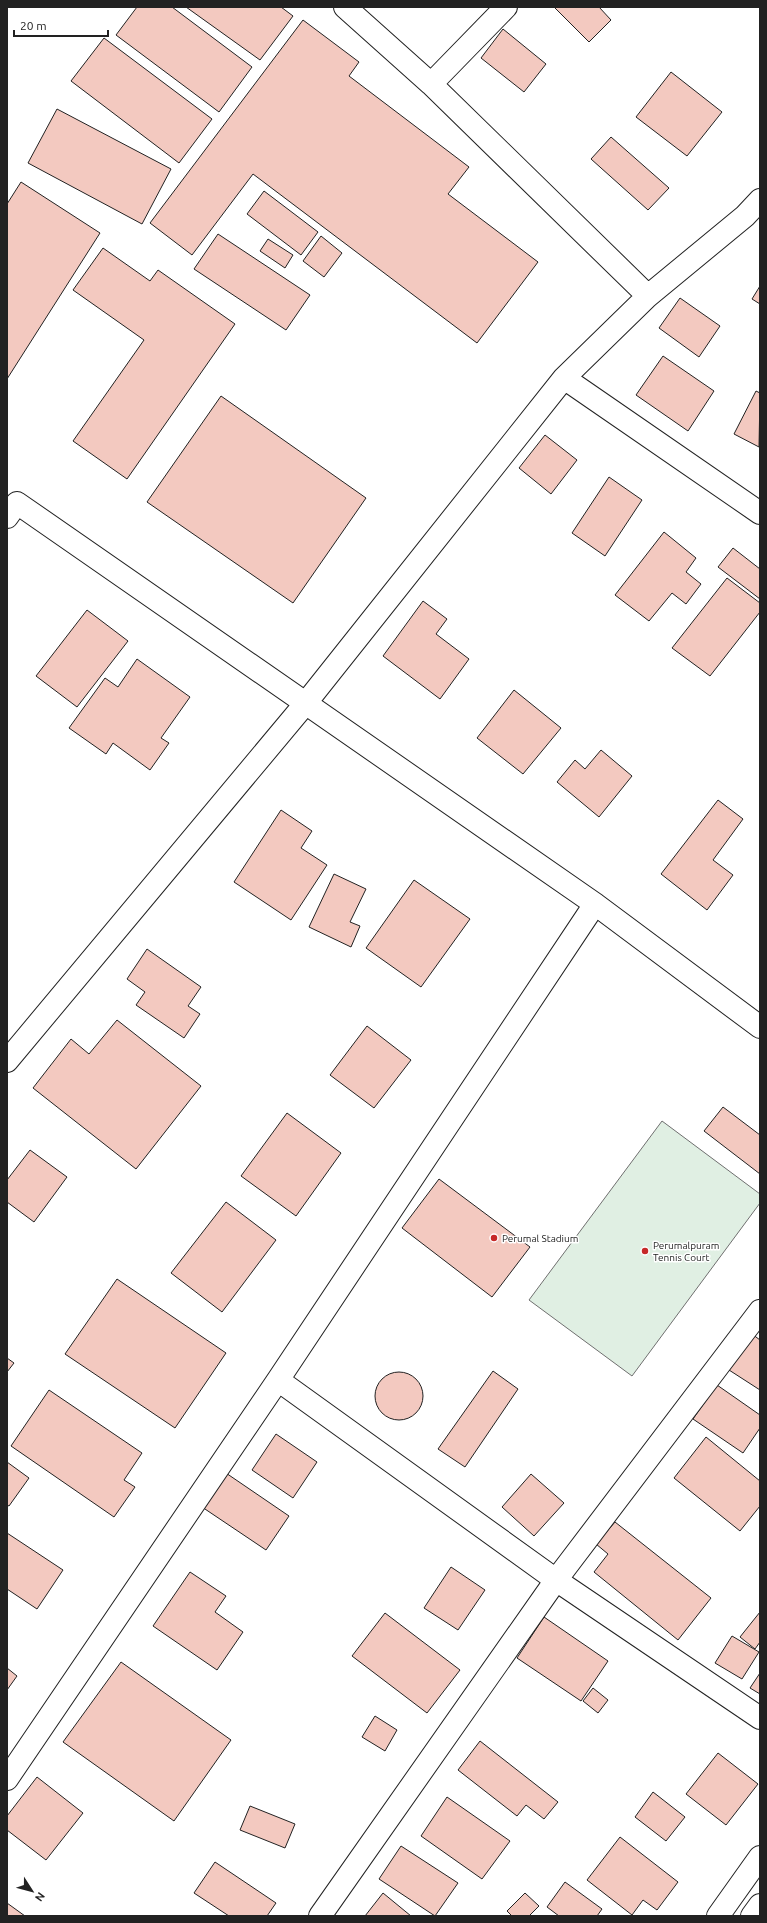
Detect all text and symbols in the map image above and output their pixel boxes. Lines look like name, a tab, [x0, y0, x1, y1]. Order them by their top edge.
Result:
scale bar	[14, 12, 108, 38]
text: 20 m	[20, 19, 47, 32]
marker: Perumal Stadium	[489, 1233, 499, 1243]
place label: Perumal Stadium	[502, 1233, 578, 1244]
place label: Perumalpuram Tennis Court	[653, 1240, 719, 1263]
marker: Perumalpuram Tennis Court	[640, 1246, 650, 1256]
north arrow	[12, 1871, 52, 1911]
text: N	[33, 1890, 47, 1904]

